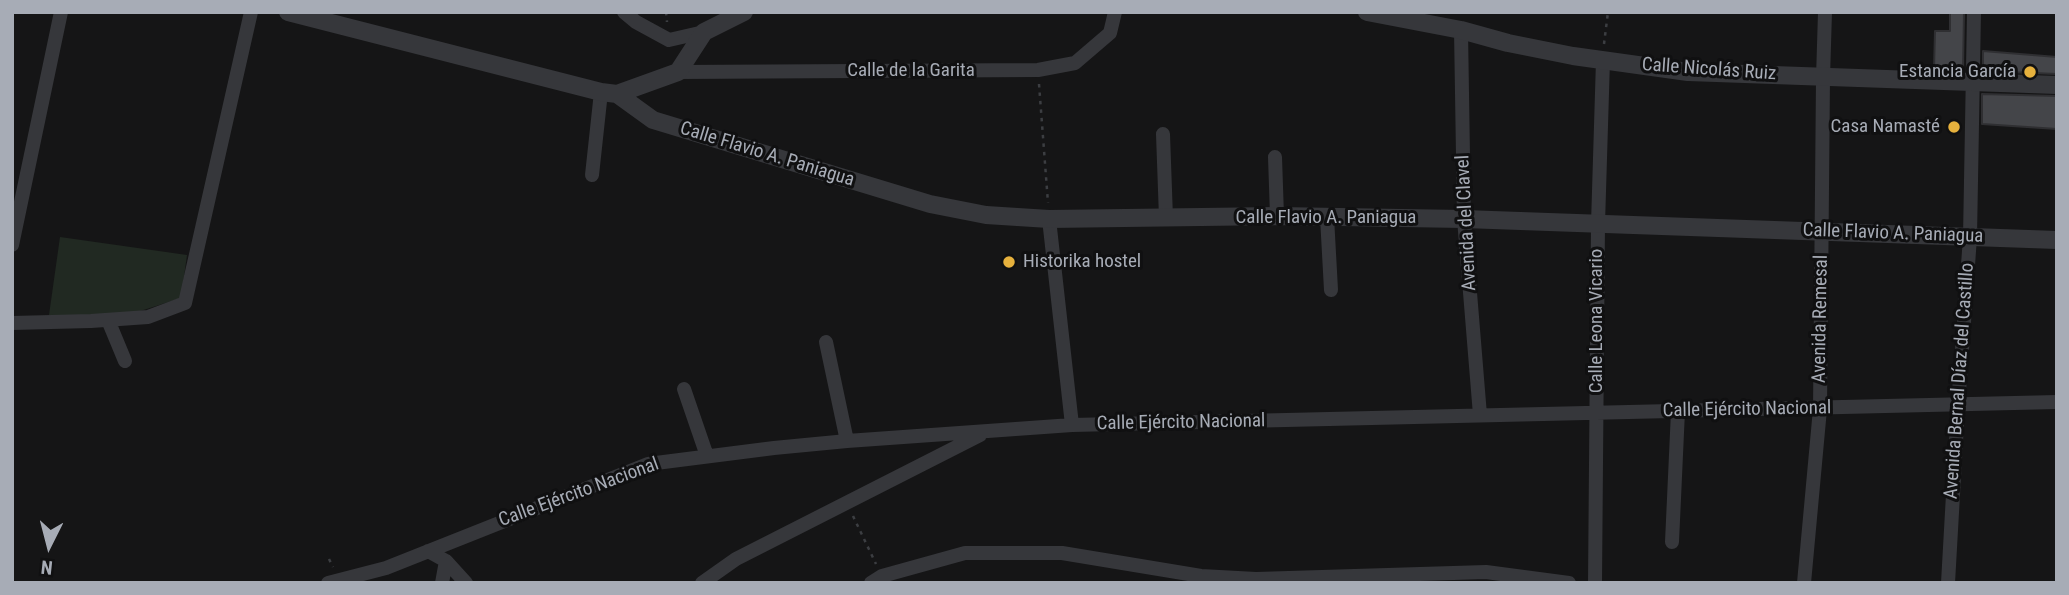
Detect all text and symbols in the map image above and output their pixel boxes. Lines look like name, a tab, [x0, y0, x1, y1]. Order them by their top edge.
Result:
street label: Calle Nicolás Ruiz	[1641, 54, 1777, 86]
street label: Calle de la Garita	[847, 60, 975, 82]
place label: Estancia García	[1899, 61, 2016, 83]
marker: Estancia García	[2022, 64, 2038, 80]
place label: Casa Namasté	[1831, 116, 1940, 138]
street label: Calle Flavio A. Paniagua	[677, 118, 857, 192]
marker: Casa Namasté	[1946, 119, 1962, 135]
street label: Avenida del Clavel	[1452, 154, 1482, 292]
street label: Calle Flavio A. Paniagua	[1236, 207, 1416, 229]
street label: Calle Flavio A. Paniagua	[1802, 219, 1984, 249]
street label: Calle Leona Vicario	[1586, 249, 1608, 393]
place label: Historika hostel	[1023, 251, 1141, 273]
marker: Historika hostel	[1001, 254, 1017, 270]
street label: Avenida Remesal	[1808, 255, 1834, 383]
street label: Avenida Bernal Díaz del Castillo	[1940, 262, 1980, 500]
street label: Calle Ejército Nacional	[1662, 397, 1832, 423]
street label: Calle Ejército Nacional	[1096, 410, 1266, 436]
street label: Calle Ejército Nacional	[496, 453, 662, 533]
north arrow	[14, 511, 84, 581]
text: N	[40, 555, 54, 579]

